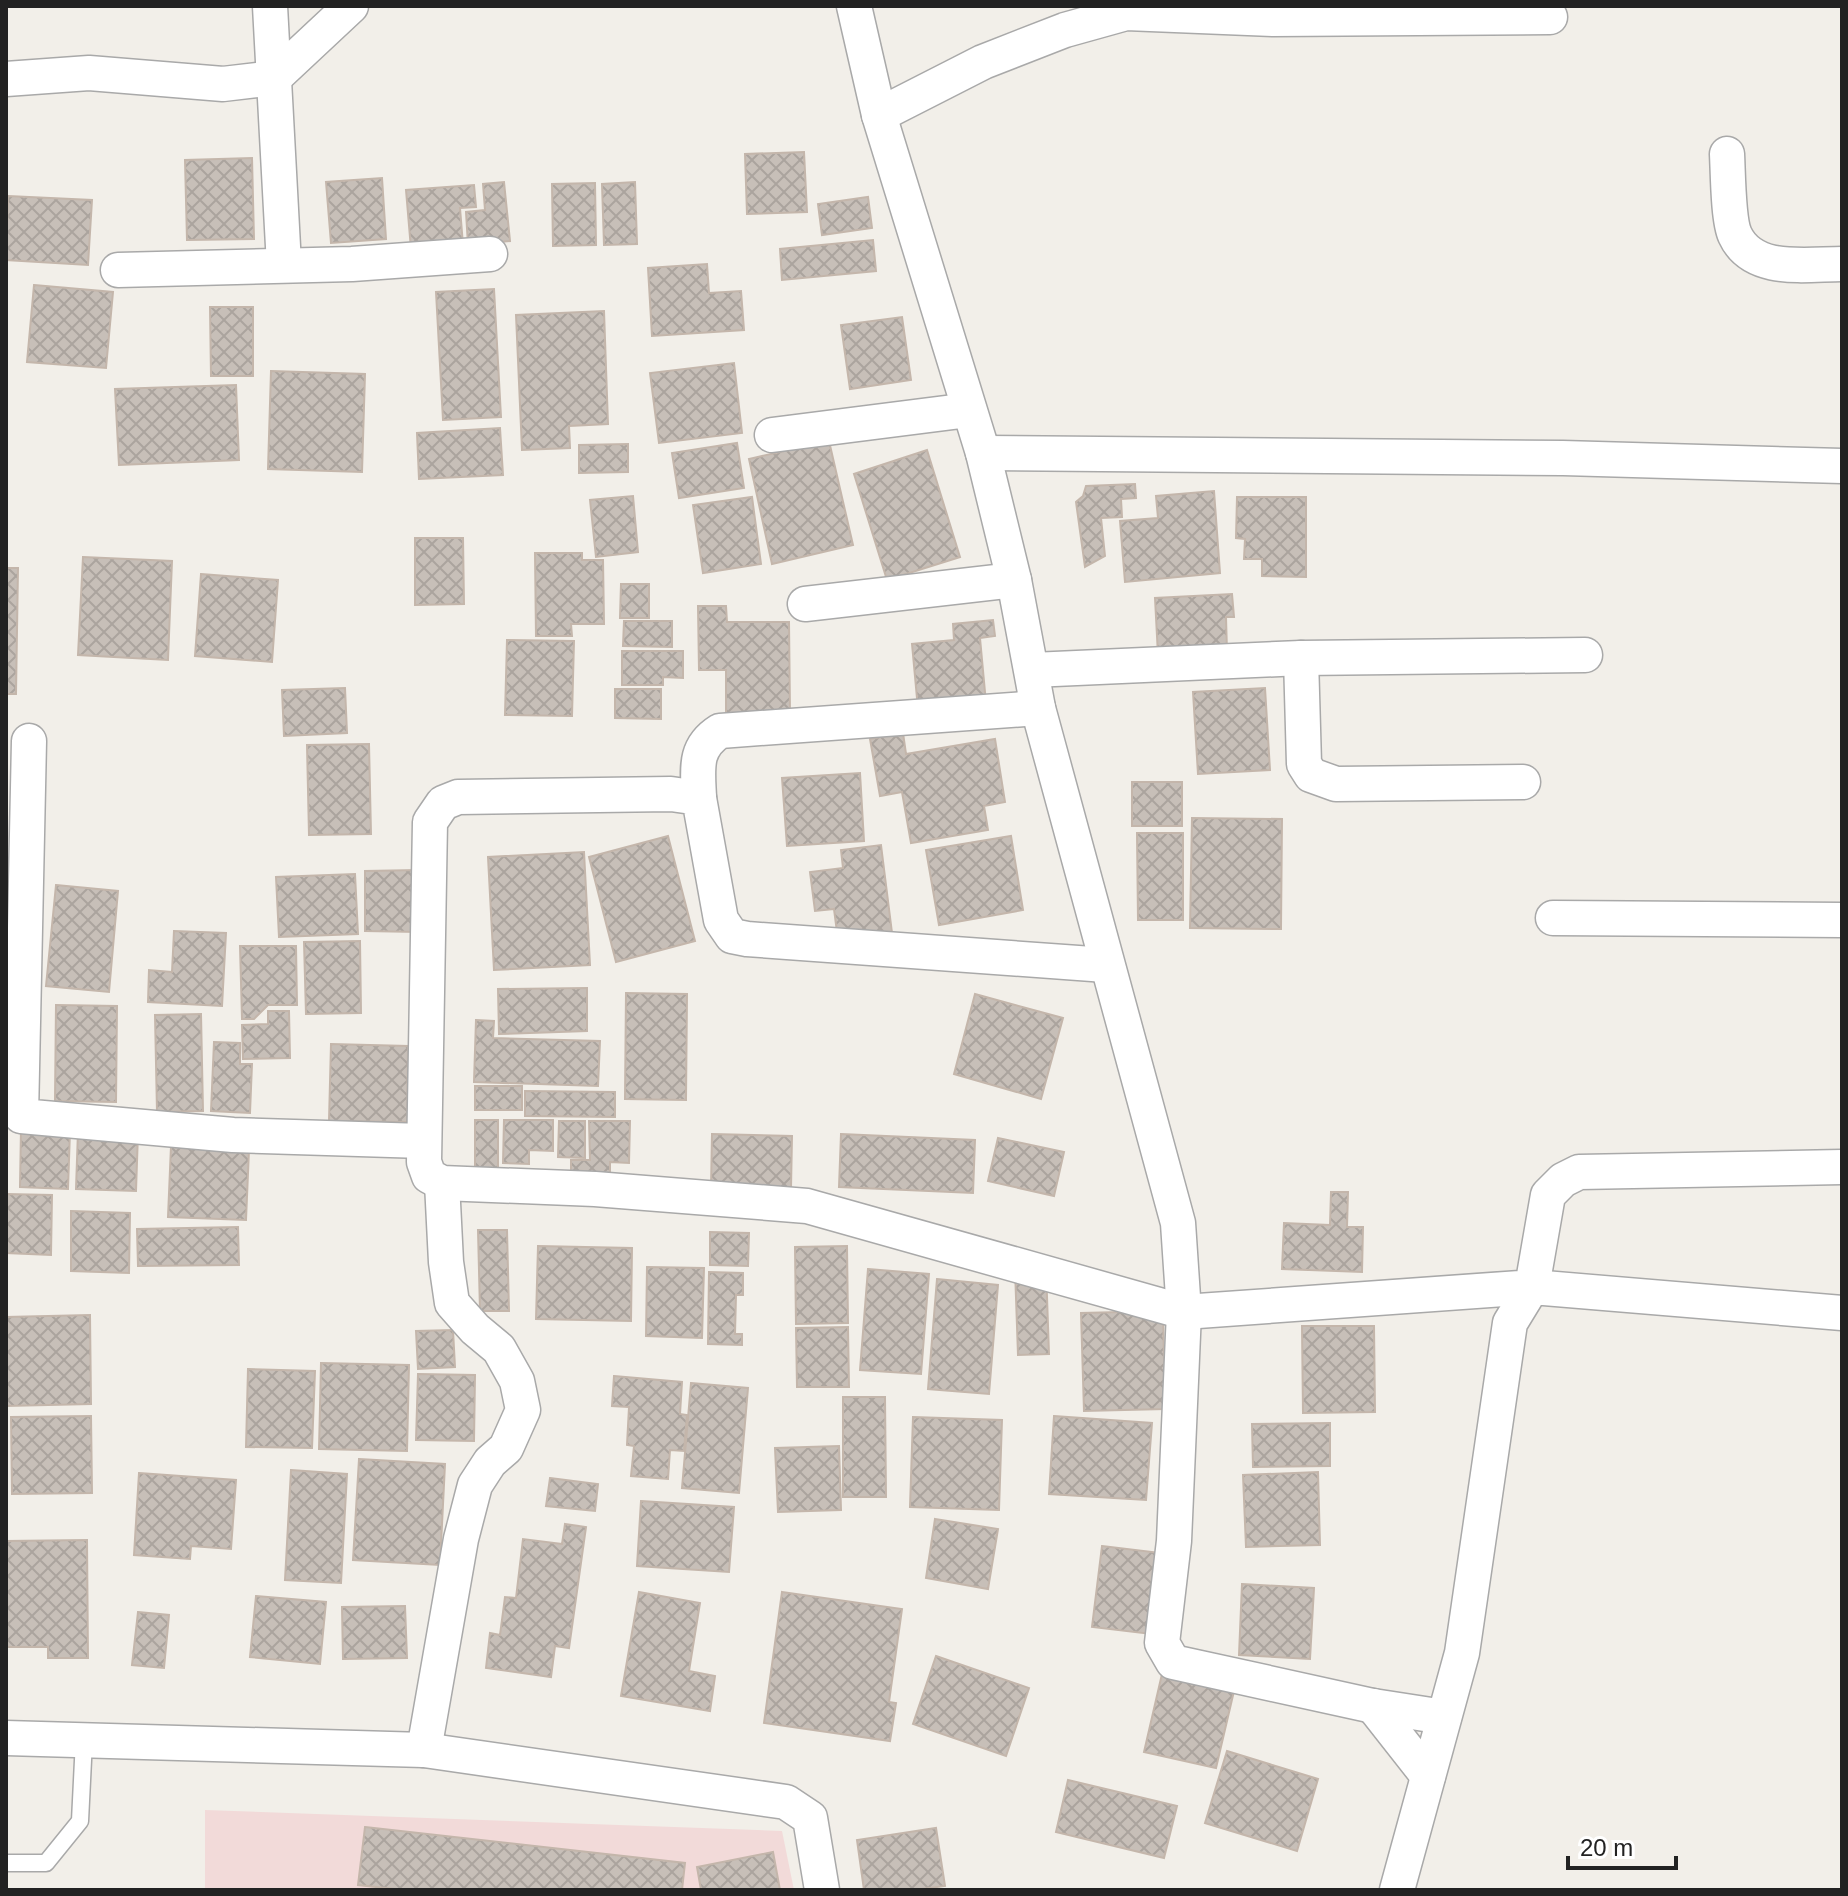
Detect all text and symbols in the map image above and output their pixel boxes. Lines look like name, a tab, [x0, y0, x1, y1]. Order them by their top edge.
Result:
scale bar	[1568, 1820, 1676, 1870]
text: 20 m	[1580, 1834, 1633, 1861]

